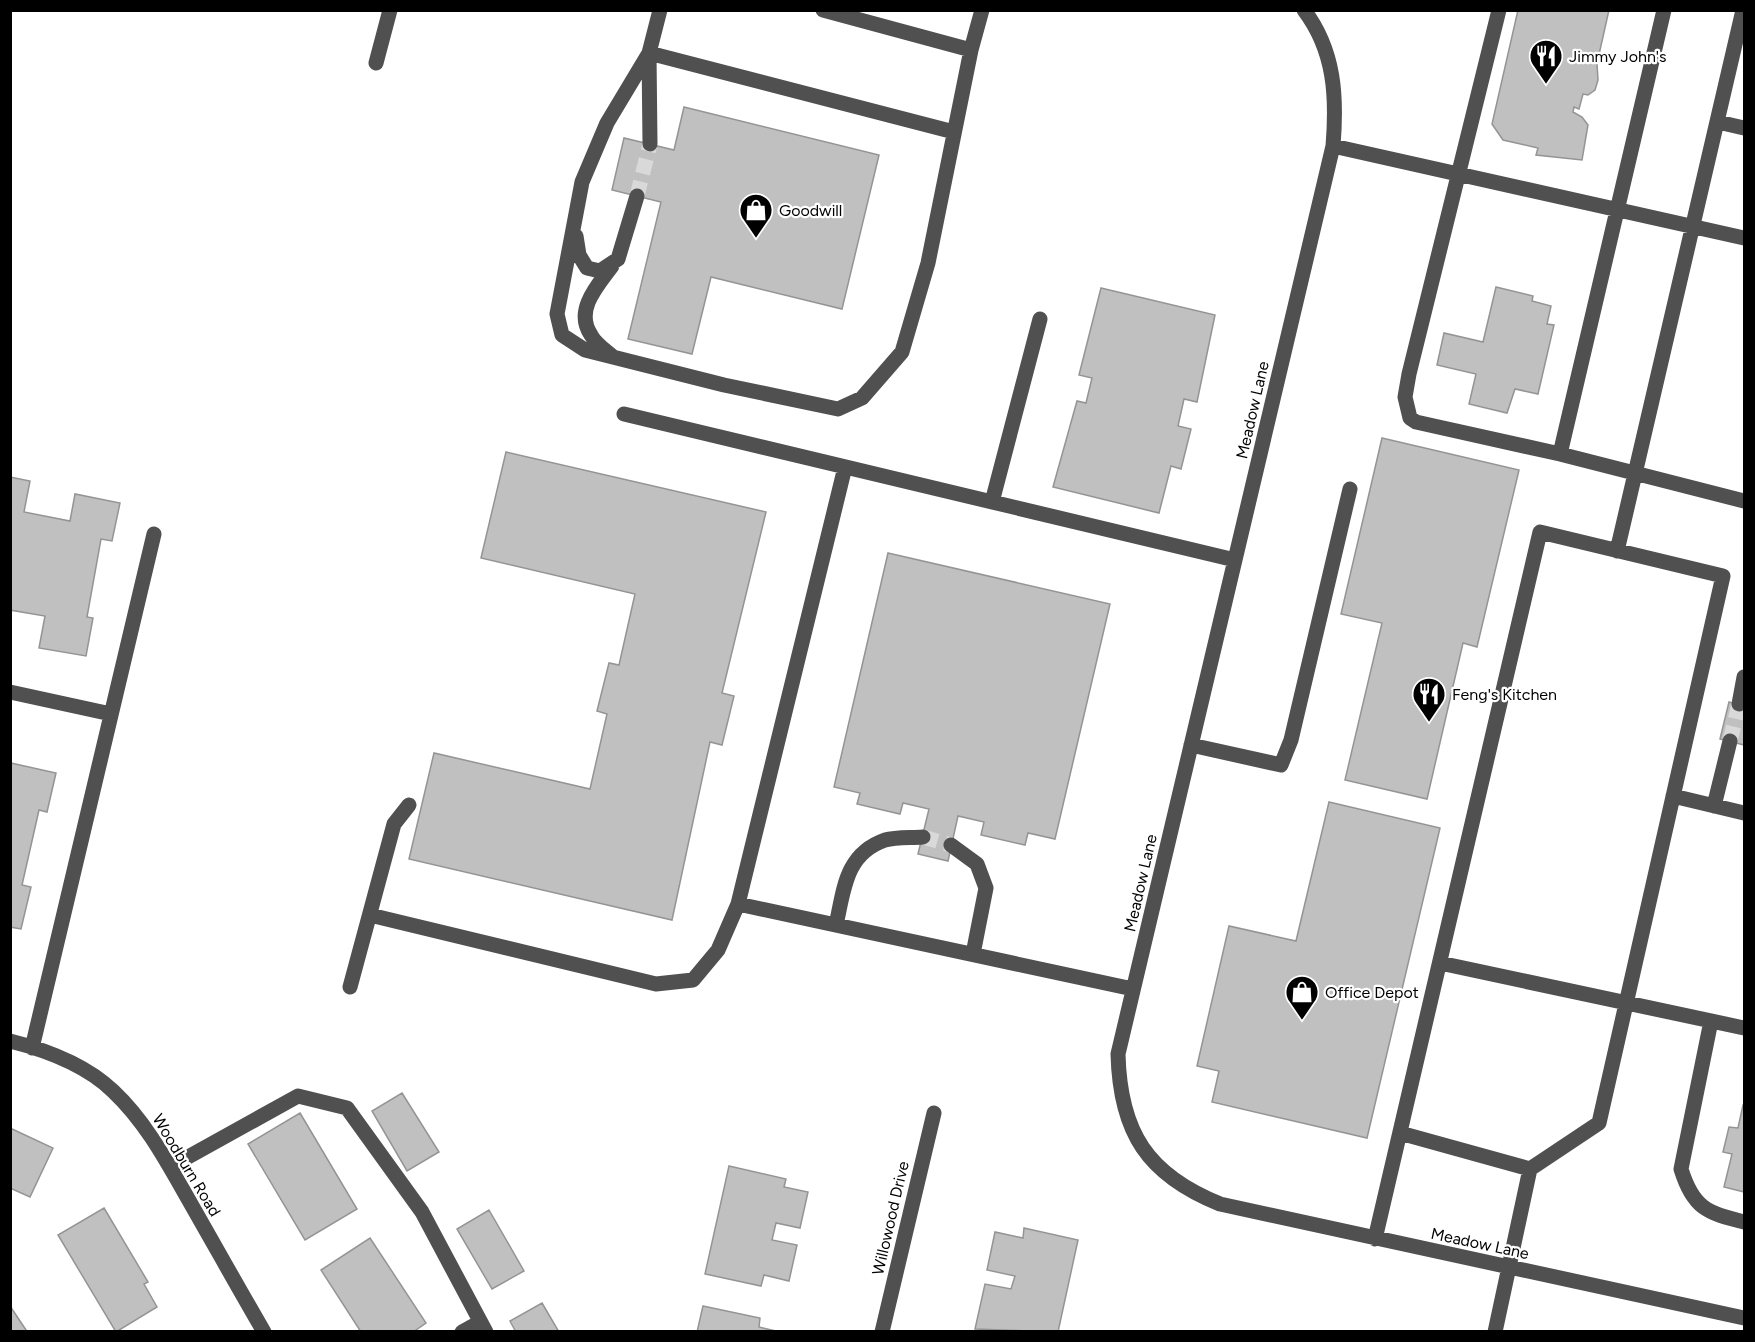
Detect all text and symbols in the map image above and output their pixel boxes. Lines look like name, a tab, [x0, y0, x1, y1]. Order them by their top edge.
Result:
restaurant icon: Jimmy John's	[1528, 38, 1564, 85]
place label: Jimmy John's	[1569, 47, 1666, 66]
shop icon: Goodwill	[738, 192, 774, 239]
place label: Goodwill	[779, 201, 842, 220]
street label: Meadow Lane	[1232, 359, 1273, 461]
restaurant icon: Feng's Kitchen	[1411, 676, 1447, 723]
place label: Feng's Kitchen	[1452, 685, 1557, 704]
street label: Meadow Lane	[1120, 832, 1161, 934]
shop icon: Office Depot	[1284, 974, 1320, 1021]
place label: Office Depot	[1325, 983, 1419, 1002]
street label: Woodburn Road	[149, 1111, 225, 1220]
street label: Willowood Drive	[868, 1159, 913, 1277]
street label: Meadow Lane	[1429, 1224, 1531, 1263]

